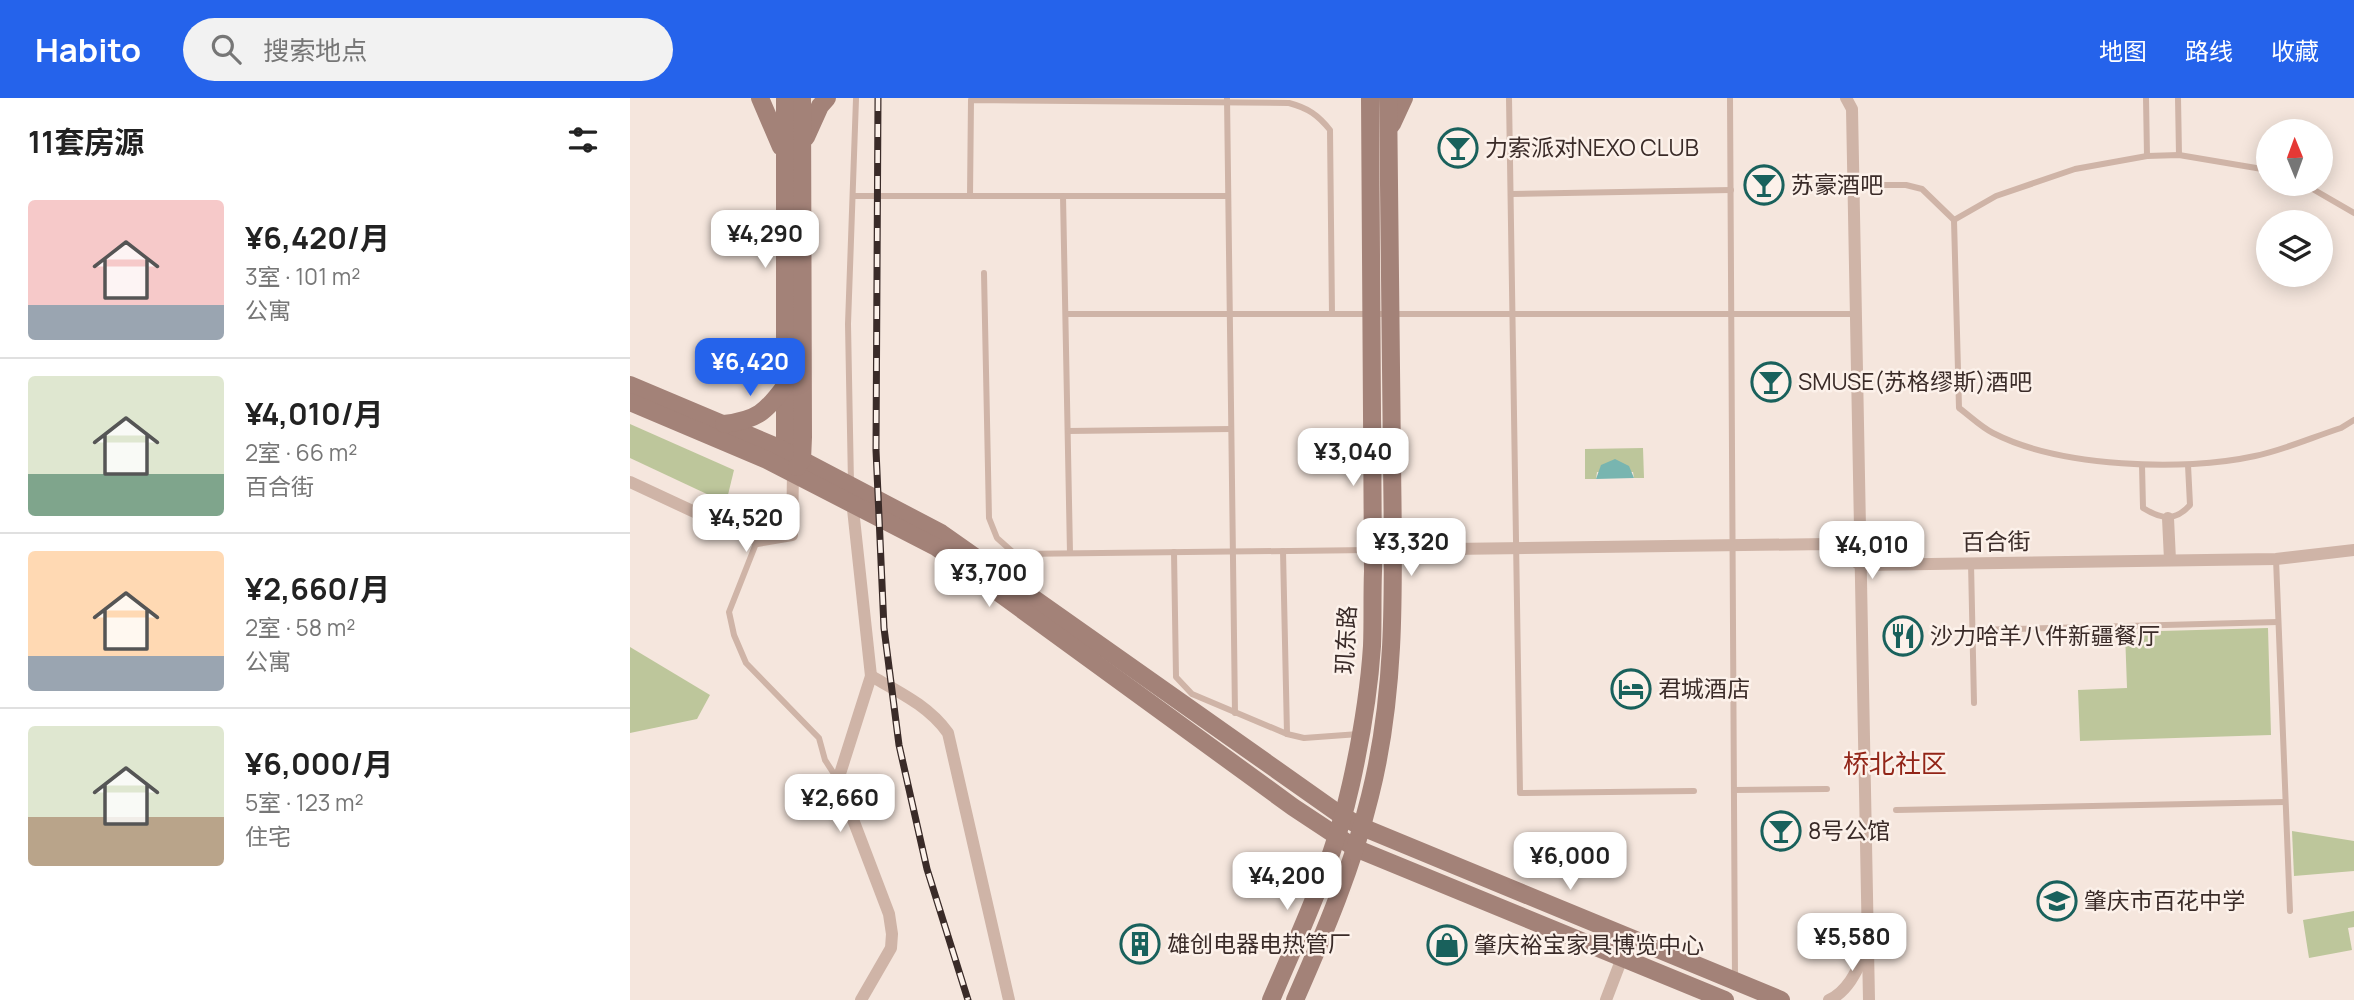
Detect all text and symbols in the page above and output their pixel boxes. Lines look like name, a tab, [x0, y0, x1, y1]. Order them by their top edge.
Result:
search box	[183, 18, 673, 81]
text: Habito	[35, 27, 141, 72]
icon: search	[207, 30, 245, 68]
text: 搜索地点	[263, 32, 367, 68]
text: 地图	[2099, 34, 2147, 67]
text: 路线	[2185, 34, 2233, 67]
text: 收藏	[2271, 34, 2319, 67]
north arrow	[2256, 119, 2333, 196]
map controls	[2256, 119, 2333, 287]
text: 11套房源	[28, 121, 144, 162]
icon: filters	[564, 121, 602, 159]
bar icon: 力索派对NEXO CLUB	[1437, 127, 1479, 169]
place label: 力索派对NEXO CLUB	[1485, 131, 1699, 163]
bar icon: 苏豪酒吧	[1743, 164, 1785, 206]
place label: 苏豪酒吧	[1791, 168, 1883, 200]
button: layers	[2256, 210, 2333, 287]
pin: ¥4,290	[708, 211, 822, 270]
text: ¥6,420/月	[245, 217, 390, 258]
text: ¥4,290	[727, 217, 803, 249]
icon: home	[84, 228, 168, 312]
text: 3室 · 101 m²	[245, 260, 360, 292]
text: 公寓	[245, 294, 291, 326]
pin: ¥6,420	[693, 338, 807, 398]
text: ¥6,420	[711, 345, 789, 377]
bar icon: SMUSE(苏格缪斯)酒吧	[1750, 361, 1792, 403]
place label: SMUSE(苏格缪斯)酒吧	[1798, 365, 2032, 397]
text: ¥4,010/月	[245, 393, 384, 434]
icon: home	[84, 404, 168, 488]
pin: ¥3,040	[1296, 428, 1410, 488]
text: ¥3,040	[1314, 435, 1392, 467]
text: 2室 · 66 m²	[245, 436, 357, 468]
text: 百合街	[245, 470, 314, 502]
pin: ¥4,520	[689, 494, 803, 554]
text: ¥4,520	[709, 501, 783, 533]
pin: ¥3,320	[1354, 518, 1468, 578]
pin: ¥4,010	[1815, 522, 1929, 581]
street label: 百合街	[1961, 524, 2031, 558]
text: ¥3,320	[1373, 525, 1449, 557]
text: ¥4,010	[1835, 528, 1909, 560]
pin: ¥3,700	[932, 550, 1046, 609]
text: ¥3,700	[951, 556, 1027, 588]
text: ¥2,660/月	[245, 568, 390, 609]
icon: home	[84, 579, 168, 663]
street label: 玑东路	[1327, 605, 1363, 675]
text: 2室 · 58 m²	[245, 611, 355, 643]
restaurant icon: 沙力哈羊八件新疆餐厅	[1882, 615, 1924, 657]
place label: 沙力哈羊八件新疆餐厅	[1930, 619, 2160, 651]
text: 公寓	[245, 645, 291, 677]
hotel icon: 君城酒店	[1610, 668, 1652, 710]
place label: 君城酒店	[1658, 672, 1750, 704]
text: ¥6,000/月	[245, 743, 393, 784]
district label: 桥北社区	[1843, 745, 1947, 781]
icon: home	[84, 754, 168, 838]
pin: ¥2,660	[783, 774, 897, 834]
text: ¥2,660	[801, 781, 879, 813]
text: 5室 · 123 m²	[245, 786, 364, 818]
bar icon: 8号公馆	[1760, 810, 1802, 852]
place label: 8号公馆	[1808, 814, 1890, 846]
text: 住宅	[245, 820, 291, 852]
pin: ¥6,000	[1513, 832, 1627, 892]
text: ¥6,000	[1530, 839, 1610, 871]
pin: ¥4,200	[1230, 852, 1344, 912]
text: ¥4,200	[1249, 859, 1325, 891]
school or university icon: 肇庆市百花中学	[2036, 880, 2078, 922]
place label: 肇庆市百花中学	[2084, 884, 2245, 916]
pin: ¥5,580	[1795, 914, 1909, 973]
text: ¥5,580	[1813, 920, 1891, 952]
building icon: 雄创电器电热管厂	[1119, 923, 1161, 965]
shop icon: 肇庆裕宝家具博览中心	[1426, 924, 1468, 966]
place label: 雄创电器电热管厂	[1167, 927, 1351, 959]
place label: 肇庆裕宝家具博览中心	[1474, 928, 1704, 960]

